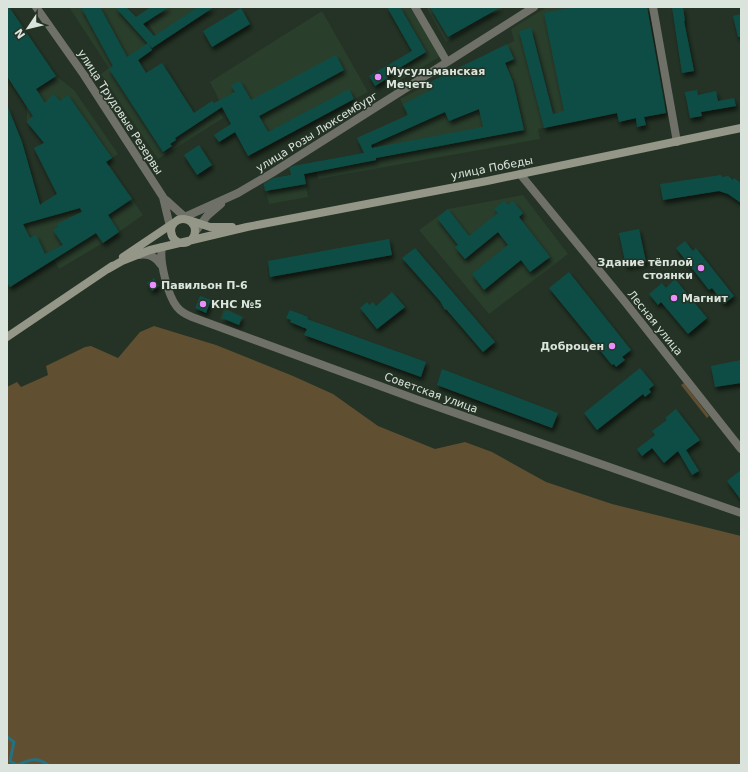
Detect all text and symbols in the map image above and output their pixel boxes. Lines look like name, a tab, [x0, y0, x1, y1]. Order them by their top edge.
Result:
north arrow	[8, 8, 48, 48]
text: N	[12, 26, 28, 41]
street label: улица Трудовые Резервы	[75, 47, 165, 177]
place label: Мусульманская Мечеть	[386, 65, 485, 91]
marker: Мусульманская Мечеть	[373, 72, 383, 82]
street label: улица Розы Люксембург	[254, 89, 380, 175]
street label: улица Победы	[450, 154, 534, 182]
place label: Здание тёплой стоянки	[598, 256, 693, 282]
marker: Здание тёплой стоянки	[696, 263, 706, 273]
place label: Павильон П-6	[161, 279, 248, 292]
marker: Павильон П-6	[148, 280, 158, 290]
street label: Лесная улица	[625, 288, 685, 358]
place label: Магнит	[682, 292, 728, 305]
marker: Магнит	[669, 293, 679, 303]
place label: КНС №5	[211, 298, 262, 311]
marker: КНС №5	[198, 299, 208, 309]
place label: Доброцен	[540, 340, 604, 353]
marker: Доброцен	[607, 341, 617, 351]
street label: Советская улица	[382, 370, 480, 416]

